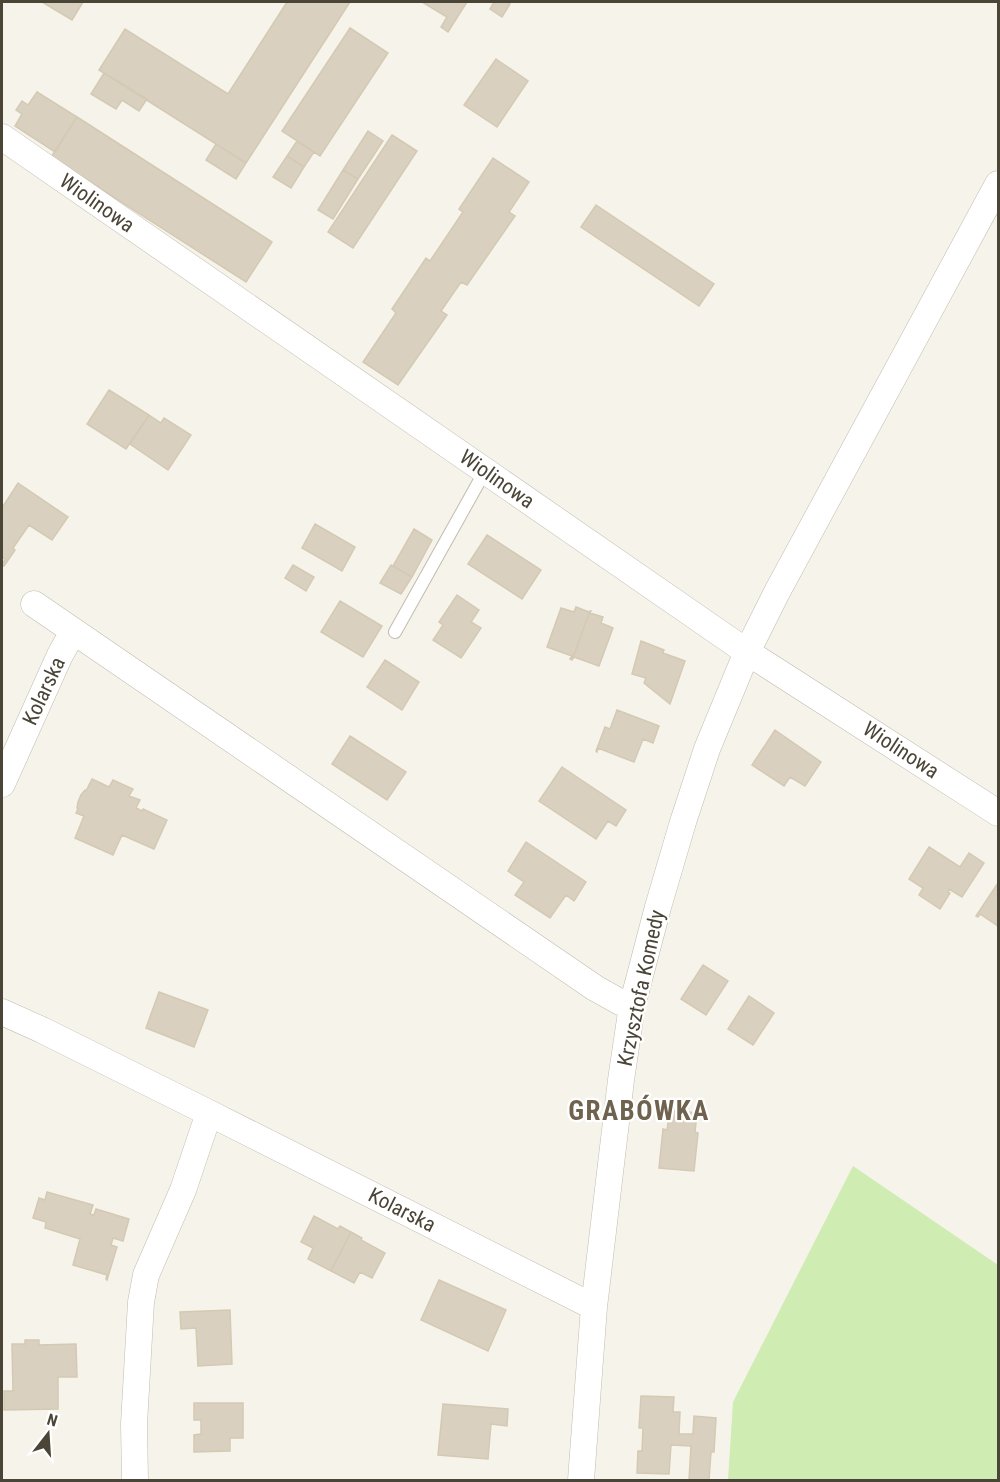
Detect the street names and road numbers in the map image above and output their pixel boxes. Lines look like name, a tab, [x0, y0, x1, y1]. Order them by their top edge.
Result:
street label: Wiolinowa	[55, 169, 139, 237]
street label: Wiolinowa	[455, 445, 539, 513]
street label: Kolarska	[18, 653, 70, 729]
street label: Wiolinowa	[859, 717, 943, 783]
street label: Krzysztofa Komedy	[613, 907, 669, 1068]
street label: Kolarska	[364, 1183, 440, 1237]

